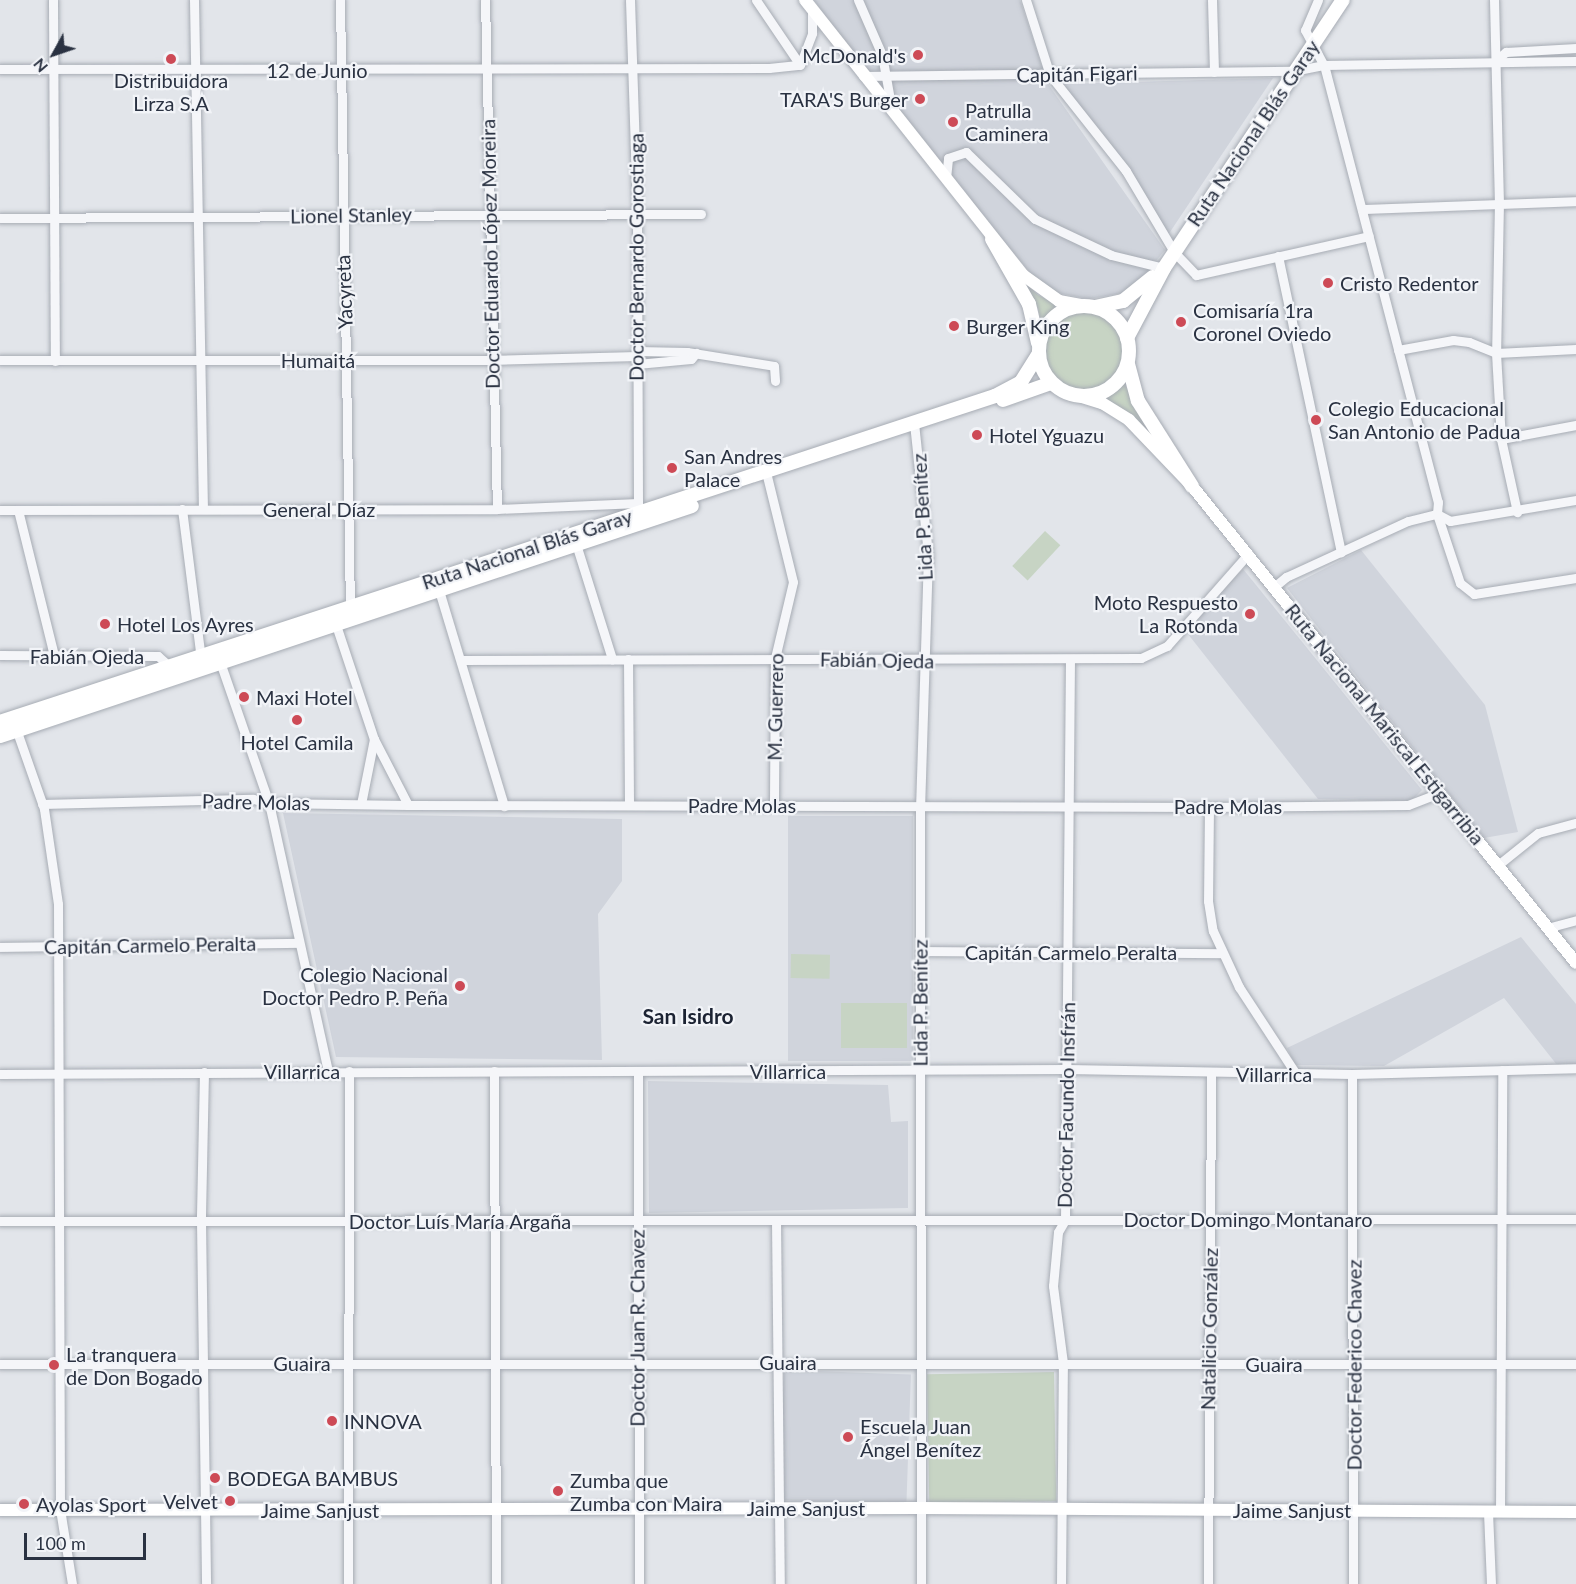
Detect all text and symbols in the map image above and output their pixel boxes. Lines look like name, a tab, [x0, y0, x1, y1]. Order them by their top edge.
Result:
north arrow	[24, 24, 84, 84]
street label: Ruta Nacional Blás Garay	[1182, 35, 1324, 231]
place label: McDonald's	[802, 43, 906, 67]
marker: McDonald's	[911, 48, 925, 62]
marker: Distribuidora Lirza S.A	[164, 52, 178, 66]
text: N	[29, 55, 51, 77]
street label: 12 de Junio	[266, 58, 368, 82]
street label: Capitán Figari	[1016, 61, 1138, 87]
place label: Distribuidora Lirza S.A	[114, 68, 228, 115]
place label: TARA'S Burger	[780, 87, 908, 111]
marker: TARA'S Burger	[913, 92, 927, 106]
place label: Patrulla Caminera	[965, 98, 1048, 145]
marker: Patrulla Caminera	[946, 115, 960, 129]
street label: Doctor Eduardo López Moreira	[476, 119, 504, 389]
street label: Doctor Bernardo Gorostiaga	[624, 133, 648, 381]
street label: Lionel Stanley	[290, 202, 412, 228]
street label: Yacyreta	[331, 254, 357, 330]
place label: Cristo Redentor	[1340, 271, 1479, 295]
marker: Cristo Redentor	[1321, 276, 1335, 290]
place label: Comisaría 1ra Coronel Oviedo	[1193, 298, 1331, 345]
place label: Burger King	[966, 314, 1070, 338]
marker: Comisaría 1ra Coronel Oviedo	[1174, 315, 1188, 329]
marker: Burger King	[947, 319, 961, 333]
street label: Humaitá	[281, 348, 355, 372]
place label: Colegio Educacional San Antonio de Padua	[1328, 396, 1521, 443]
marker: Colegio Educacional San Antonio de Padua	[1309, 413, 1323, 427]
place label: Hotel Yguazu	[989, 423, 1105, 447]
marker: Hotel Yguazu	[970, 428, 984, 442]
place label: San Andres Palace	[684, 444, 783, 491]
street label: Lida P. Benítez	[907, 453, 937, 581]
marker: San Andres Palace	[665, 461, 679, 475]
street label: General Díaz	[263, 497, 375, 521]
street label: Ruta Nacional Blás Garay	[419, 504, 635, 594]
place label: Moto Respuesto La Rotonda	[1094, 590, 1238, 637]
street label: Ruta Nacional Mariscal Estigarribia	[1280, 599, 1490, 849]
marker: Moto Respuesto La Rotonda	[1243, 607, 1257, 621]
place label: Hotel Los Ayres	[117, 612, 254, 636]
marker: Hotel Los Ayres	[98, 617, 112, 631]
street label: Fabián Ojeda	[30, 644, 144, 668]
street label: Fabián Ojeda	[820, 647, 934, 673]
street label: M. Guerrero	[762, 653, 788, 761]
place label: Maxi Hotel	[256, 685, 353, 709]
marker: Maxi Hotel	[237, 690, 251, 704]
marker: Hotel Camila	[290, 713, 304, 727]
place label: Hotel Camila	[241, 730, 353, 754]
street label: Padre Molas	[202, 789, 310, 815]
street label: Padre Molas	[688, 793, 796, 817]
street label: Padre Molas	[1174, 794, 1282, 818]
street label: Capitán Carmelo Peralta	[44, 931, 256, 959]
street label: Lida P. Benítez	[908, 939, 932, 1067]
street label: Capitán Carmelo Peralta	[965, 940, 1177, 964]
place label: Colegio Nacional Doctor Pedro P. Peña	[262, 963, 448, 1010]
marker: Colegio Nacional Doctor Pedro P. Peña	[453, 979, 467, 993]
street label: Doctor Facundo Insfrán	[1052, 1001, 1080, 1209]
district label: San Isidro	[642, 1003, 734, 1029]
street label: Villarrica	[264, 1059, 340, 1083]
street label: Villarrica	[750, 1059, 826, 1083]
street label: Villarrica	[1236, 1062, 1312, 1086]
street label: Doctor Domingo Montanaro	[1123, 1207, 1373, 1231]
street label: Doctor Luís María Argaña	[348, 1209, 572, 1233]
street label: Doctor Juan R. Chavez	[625, 1229, 649, 1427]
street label: Natalicio González	[1196, 1248, 1222, 1410]
street label: Doctor Federico Chavez	[1342, 1259, 1366, 1471]
place label: La tranquera de Don Bogado	[66, 1342, 203, 1389]
street label: Guaira	[759, 1350, 817, 1374]
street label: Guaira	[273, 1351, 331, 1375]
street label: Guaira	[1245, 1352, 1303, 1376]
marker: La tranquera de Don Bogado	[47, 1358, 61, 1372]
place label: INNOVA	[344, 1409, 422, 1433]
marker: INNOVA	[325, 1414, 339, 1428]
place label: Escuela Juan Ángel Benítez	[860, 1414, 981, 1461]
marker: Escuela Juan Ángel Benítez	[841, 1430, 855, 1444]
place label: BODEGA BAMBUS	[227, 1466, 399, 1490]
place label: Zumba que Zumba con Maira	[570, 1468, 722, 1515]
marker: BODEGA BAMBUS	[208, 1471, 222, 1485]
marker: Zumba que Zumba con Maira	[551, 1484, 565, 1498]
place label: Velvet	[163, 1489, 218, 1513]
place label: Ayolas Sport	[36, 1492, 146, 1516]
marker: Velvet	[223, 1494, 237, 1508]
street label: Jaime Sanjust	[747, 1496, 865, 1520]
marker: Ayolas Sport	[17, 1497, 31, 1511]
street label: Jaime Sanjust	[261, 1498, 379, 1522]
street label: Jaime Sanjust	[1233, 1498, 1351, 1522]
scale bar	[27, 1521, 148, 1559]
text: 100 m	[35, 1532, 86, 1554]

